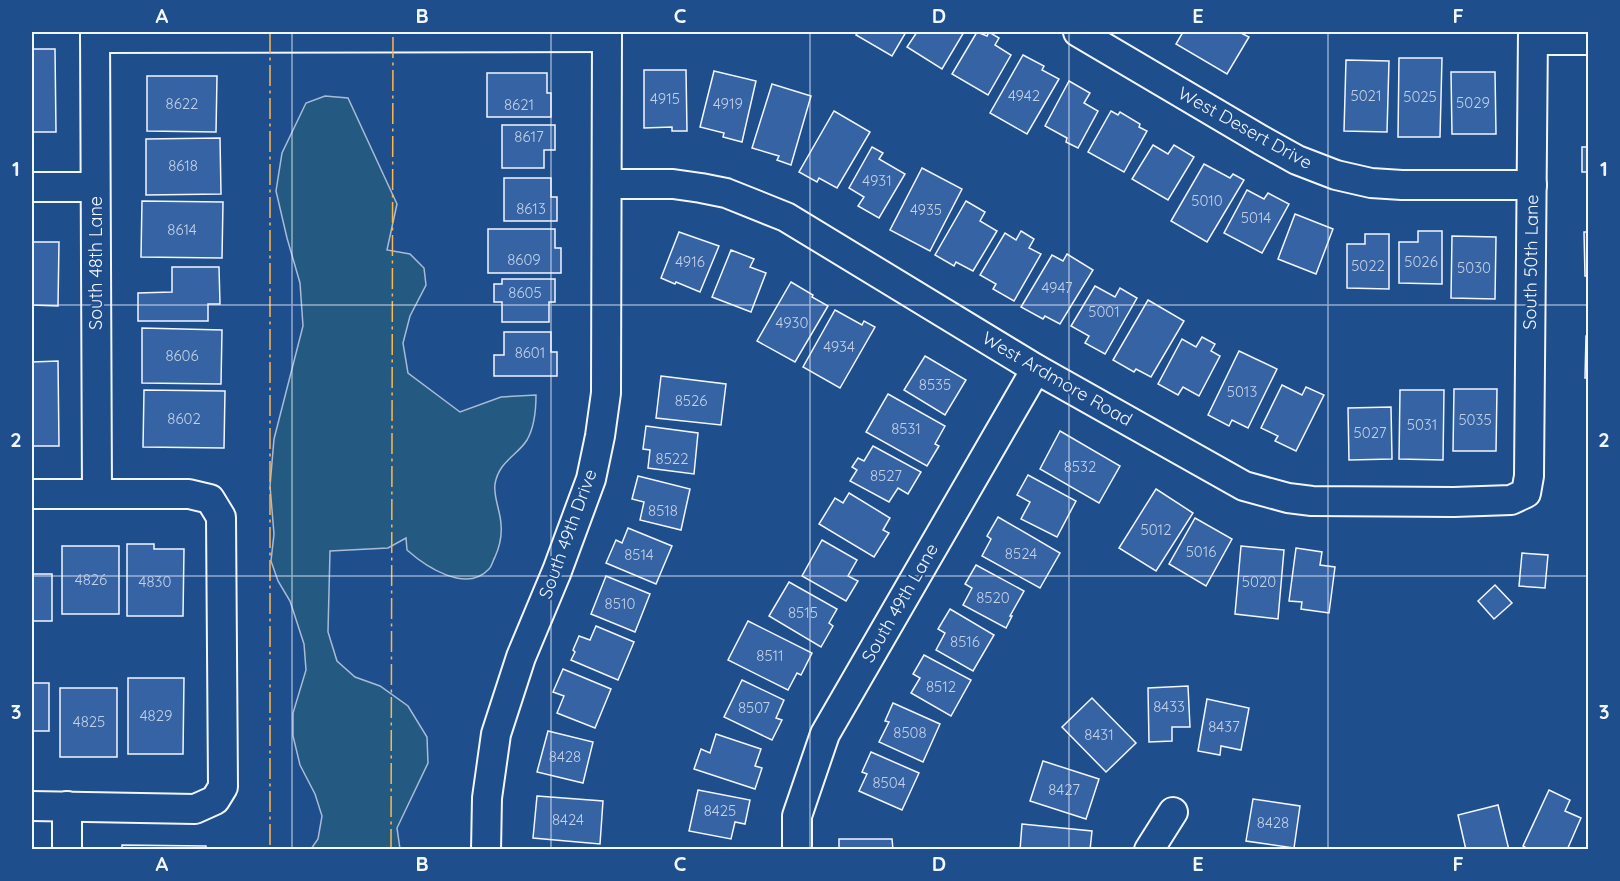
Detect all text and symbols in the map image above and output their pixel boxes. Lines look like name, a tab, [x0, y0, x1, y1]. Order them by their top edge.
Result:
text: A	[156, 3, 169, 28]
text: B	[415, 3, 429, 28]
text: C	[674, 3, 687, 28]
text: D	[932, 3, 946, 28]
text: E	[1192, 3, 1204, 28]
text: F	[1452, 3, 1464, 28]
street label: West Desert Drive	[1174, 81, 1316, 174]
house number: 4942	[1008, 86, 1040, 105]
house number: 5021	[1351, 86, 1381, 105]
house number: 5025	[1403, 87, 1437, 106]
house number: 4915	[650, 89, 680, 108]
house number: 5029	[1456, 93, 1490, 112]
house number: 8622	[166, 94, 198, 113]
house number: 4919	[713, 94, 743, 113]
house number: 8621	[504, 95, 534, 114]
house number: 8617	[514, 127, 544, 146]
text: 1	[12, 156, 20, 181]
house number: 8618	[168, 156, 198, 175]
text: 1	[1600, 156, 1608, 181]
house number: 4931	[862, 171, 892, 190]
house number: 5010	[1191, 191, 1223, 210]
street label: South 50th Lane	[1518, 194, 1543, 330]
street label: South 48th Lane	[84, 196, 107, 330]
house number: 8613	[516, 199, 546, 218]
house number: 4935	[910, 200, 942, 219]
house number: 5014	[1241, 208, 1271, 227]
house number: 8614	[167, 220, 197, 239]
house number: 8609	[507, 250, 541, 269]
house number: 4916	[675, 252, 705, 271]
house number: 5026	[1404, 252, 1438, 271]
house number: 5022	[1351, 256, 1385, 275]
house number: 5030	[1457, 258, 1491, 277]
house number: 4947	[1041, 278, 1073, 297]
house number: 8605	[508, 283, 542, 302]
house number: 5001	[1088, 302, 1120, 321]
house number: 4930	[776, 313, 808, 332]
street label: West Ardmore Road	[978, 326, 1136, 431]
house number: 4934	[823, 337, 855, 356]
house number: 8601	[515, 343, 545, 362]
house number: 8606	[165, 346, 199, 365]
house number: 8535	[919, 375, 951, 394]
house number: 5013	[1227, 382, 1257, 401]
house number: 8526	[675, 391, 707, 410]
house number: 8602	[167, 409, 201, 428]
house number: 5035	[1458, 410, 1492, 429]
house number: 5031	[1407, 415, 1437, 434]
house number: 8531	[891, 419, 921, 438]
house number: 5027	[1354, 423, 1387, 442]
text: 2	[10, 427, 22, 452]
text: 2	[1598, 427, 1610, 452]
house number: 8522	[656, 449, 688, 468]
house number: 8532	[1064, 457, 1096, 476]
street label: South 49th Drive	[533, 466, 602, 602]
house number: 8527	[870, 466, 902, 485]
house number: 8518	[648, 501, 678, 520]
house number: 5012	[1141, 520, 1171, 539]
street label: South 49th Lane	[856, 539, 943, 666]
house number: 5016	[1186, 542, 1216, 561]
house number: 8524	[1005, 544, 1037, 563]
house number: 8514	[624, 545, 654, 564]
house number: 4826	[75, 570, 107, 589]
house number: 4830	[139, 572, 171, 591]
house number: 5020	[1242, 572, 1276, 591]
house number: 8520	[976, 588, 1010, 607]
house number: 8510	[605, 594, 635, 613]
house number: 8515	[788, 603, 818, 622]
house number: 8516	[950, 632, 980, 651]
house number: 8511	[756, 646, 784, 665]
house number: 8512	[926, 677, 956, 696]
house number: 8433	[1153, 697, 1185, 716]
house number: 8507	[738, 698, 770, 717]
text: 3	[11, 699, 21, 724]
text: 3	[1599, 699, 1609, 724]
house number: 4829	[140, 706, 172, 725]
house number: 4825	[73, 712, 105, 731]
house number: 8437	[1208, 717, 1240, 736]
house number: 8508	[893, 723, 927, 742]
house number: 8431	[1084, 725, 1114, 744]
house number: 8428	[549, 747, 581, 766]
house number: 8504	[872, 773, 906, 792]
house number: 8427	[1048, 780, 1080, 799]
house number: 8425	[704, 801, 736, 820]
house number: 8424	[552, 810, 584, 829]
house number: 8428	[1257, 813, 1289, 832]
text: A	[156, 851, 169, 876]
text: B	[415, 851, 429, 876]
text: C	[674, 851, 687, 876]
text: D	[932, 851, 946, 876]
text: E	[1192, 851, 1204, 876]
text: F	[1452, 851, 1464, 876]

